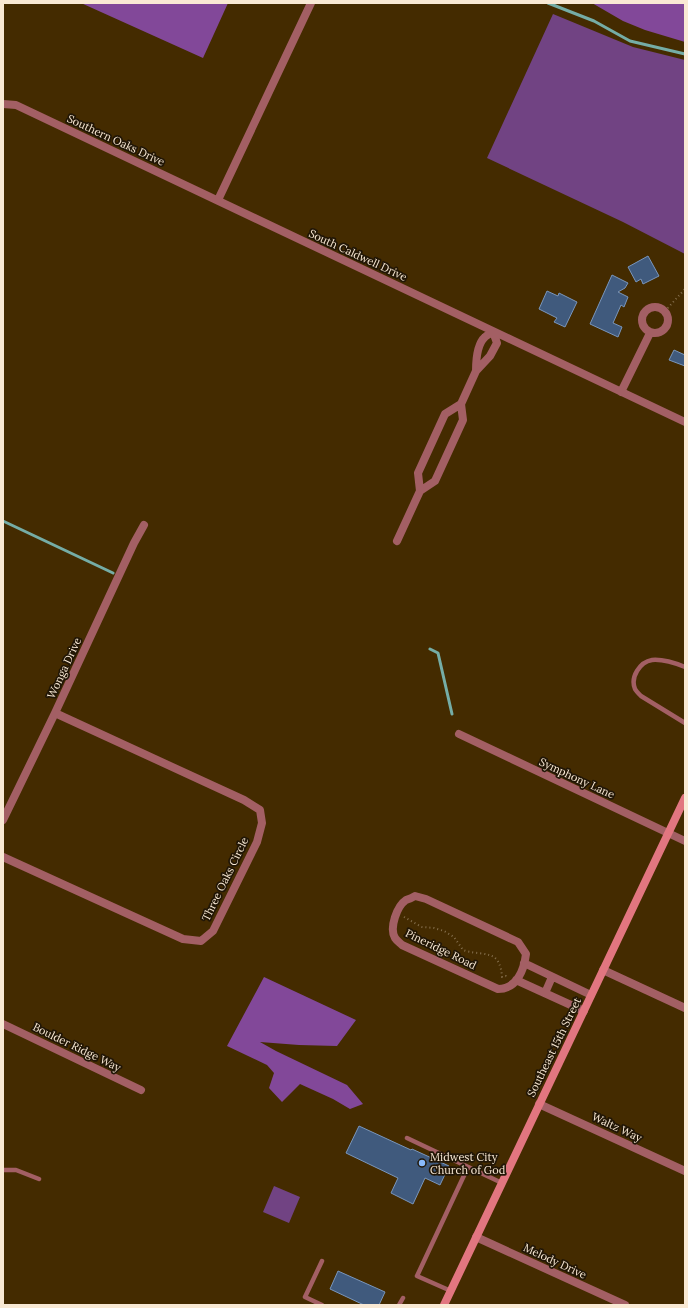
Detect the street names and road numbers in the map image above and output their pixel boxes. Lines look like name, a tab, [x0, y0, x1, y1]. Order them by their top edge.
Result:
street label: Southern Oaks Drive	[65, 111, 167, 169]
street label: South Caldwell Drive	[307, 226, 409, 284]
street label: Wonga Drive	[44, 635, 84, 701]
street label: Symphony Lane	[537, 754, 617, 802]
street label: Three Oaks Circle	[199, 835, 251, 923]
street label: Pineridge Road	[403, 926, 479, 972]
street label: Southeast 15th Street	[524, 994, 584, 1099]
street label: Boulder Ridge Way	[31, 1020, 124, 1074]
street label: Waltz Way	[590, 1109, 645, 1145]
street label: Melody Drive	[521, 1240, 589, 1282]

